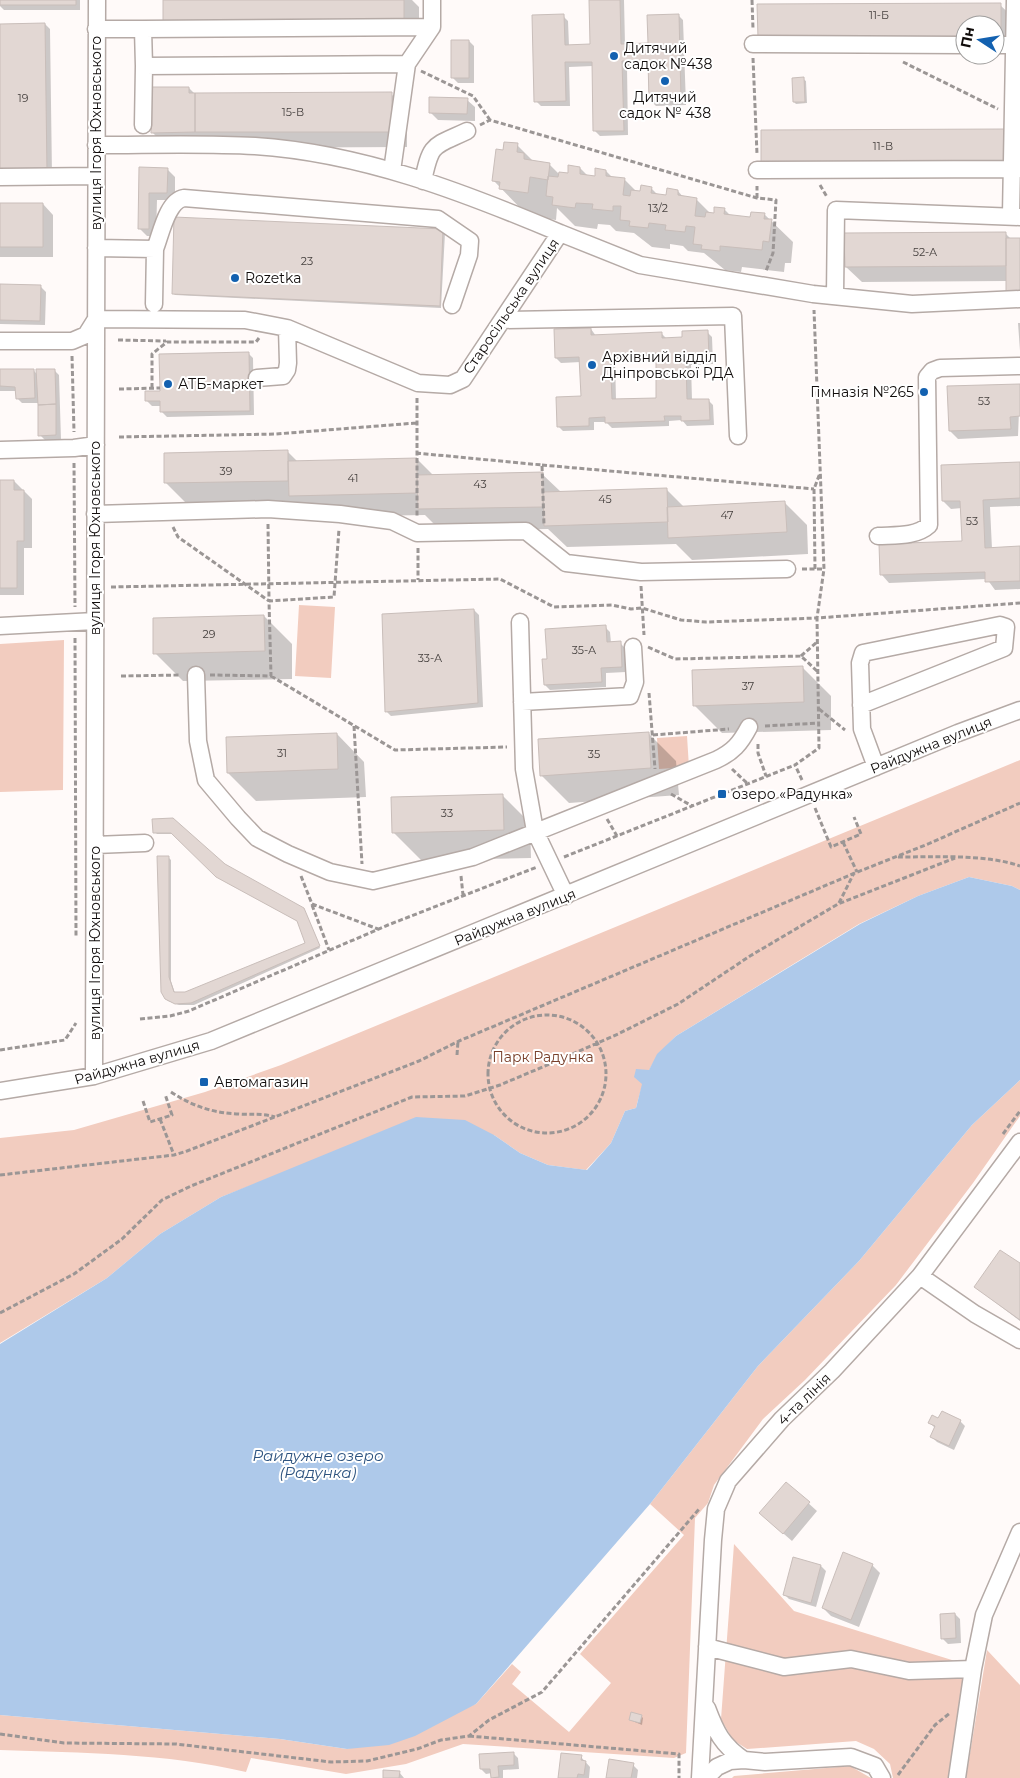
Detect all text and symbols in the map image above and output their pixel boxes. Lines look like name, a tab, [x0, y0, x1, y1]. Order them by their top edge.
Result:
house number: 11-Б	[869, 8, 889, 22]
north arrow	[955, 15, 1005, 65]
text: Пн	[956, 25, 978, 49]
street label: вулиця Ігоря Юхновського	[87, 36, 105, 230]
place label: Дитячий садок №438	[624, 39, 712, 73]
marker: Дитячий садок №438	[608, 50, 620, 62]
marker: Дитячий садок № 438	[659, 75, 671, 87]
place label: Дитячий садок № 438	[619, 88, 711, 122]
house number: 19	[18, 91, 29, 105]
house number: 15-В	[282, 105, 304, 119]
house number: 11-В	[873, 139, 893, 153]
house number: 13/2	[648, 201, 668, 215]
street label: Старосільська вулиця	[459, 235, 563, 377]
house number: 52-А	[913, 245, 938, 259]
house number: 23	[301, 254, 313, 268]
place label: Rozetka	[245, 269, 301, 287]
marker: Rozetka	[229, 272, 241, 284]
place label: Архівний відділ Дніпровської РДА	[602, 348, 734, 382]
marker: Архівний відділ Дніпровської РДА	[586, 359, 598, 371]
place label: АТБ-маркет	[178, 375, 264, 393]
marker: АТБ-маркет	[162, 378, 174, 390]
place label: Гімназія №265	[810, 383, 914, 401]
marker: Гімназія №265	[918, 386, 930, 398]
house number: 53	[978, 394, 990, 408]
street label: вулиця Ігоря Юхновського	[86, 441, 104, 635]
house number: 39	[220, 464, 233, 478]
house number: 41	[348, 471, 358, 485]
house number: 43	[473, 477, 487, 491]
house number: 45	[598, 492, 612, 506]
house number: 47	[720, 508, 734, 522]
house number: 53	[966, 514, 978, 528]
house number: 29	[203, 627, 216, 641]
house number: 35-А	[572, 643, 597, 657]
house number: 33-А	[418, 651, 443, 665]
house number: 37	[742, 679, 754, 693]
street label: Райдужна вулиця	[868, 712, 994, 778]
house number: 31	[277, 746, 287, 760]
house number: 35	[588, 747, 600, 761]
place label: озеро «Радунка»	[732, 785, 853, 803]
marker: озеро «Радунка»	[716, 788, 728, 800]
house number: 33	[441, 806, 453, 820]
street label: вулиця Ігоря Юхновського	[86, 846, 104, 1040]
street label: Райдужна вулиця	[452, 884, 578, 950]
street label: Райдужна вулиця	[72, 1035, 202, 1089]
park label: Парк Радунка	[492, 1048, 594, 1066]
place label: Автомагазин	[214, 1073, 309, 1091]
marker: Автомагазин	[198, 1076, 210, 1088]
street label: 4-та лінія	[774, 1369, 834, 1429]
water label: Райдужне озеро (Радунка)	[252, 1446, 384, 1482]

